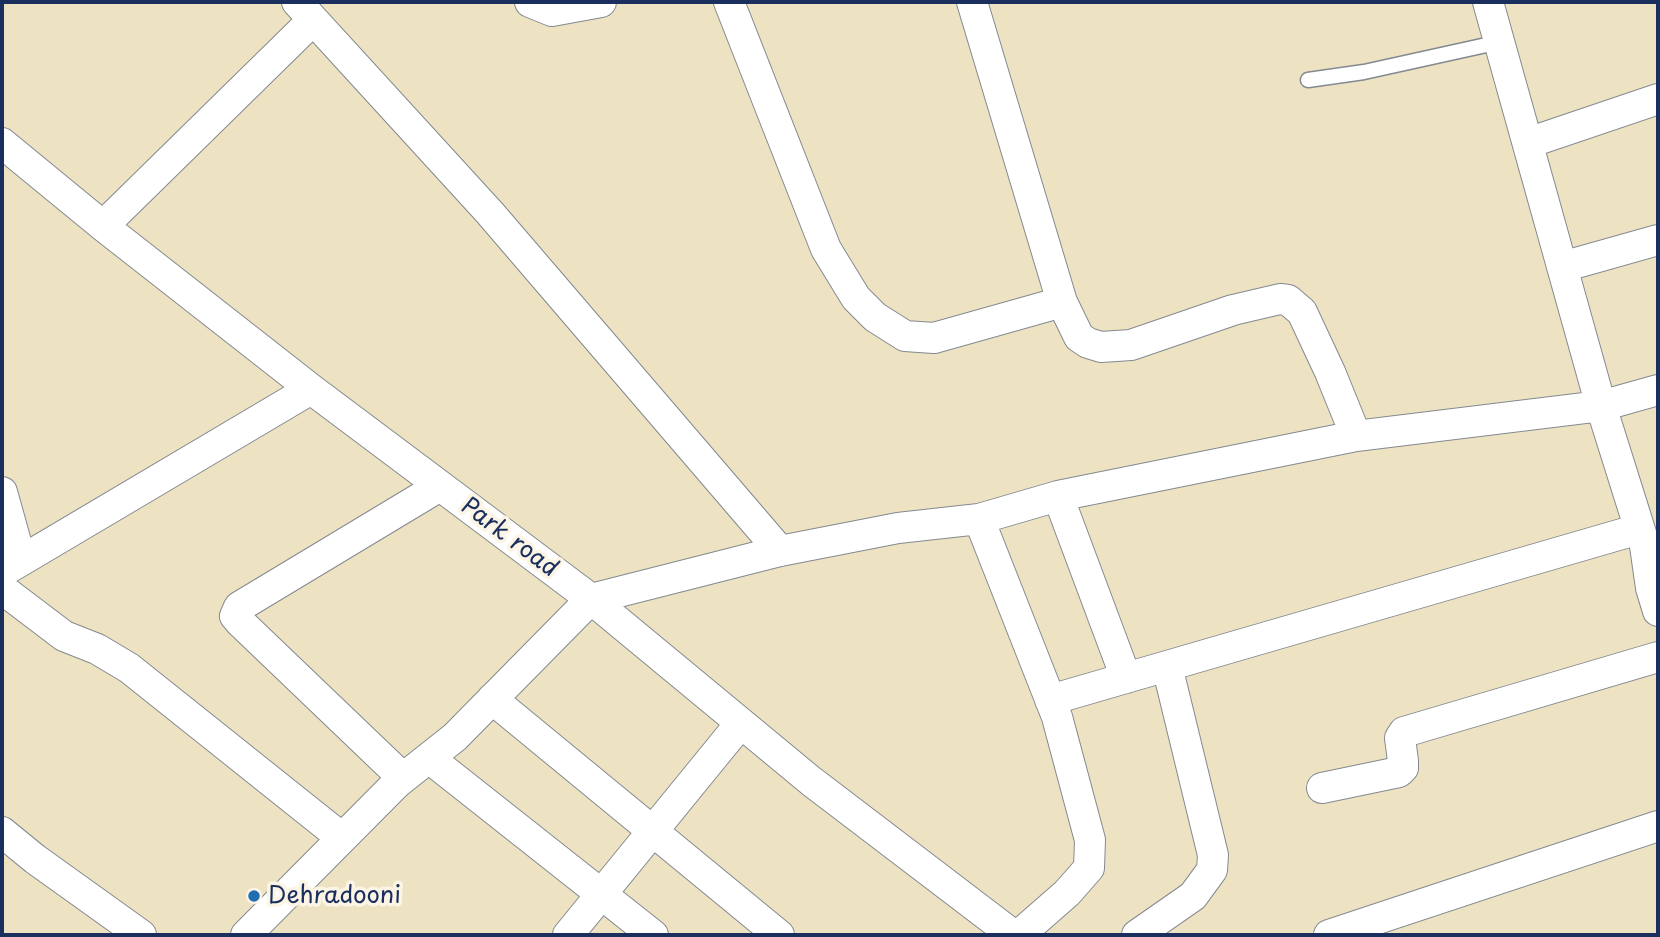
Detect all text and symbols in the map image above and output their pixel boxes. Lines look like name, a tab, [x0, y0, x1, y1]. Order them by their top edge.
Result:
street label: Park road	[455, 492, 563, 584]
place label: Dehradooni	[268, 882, 401, 910]
marker: Dehradooni	[246, 888, 262, 904]

